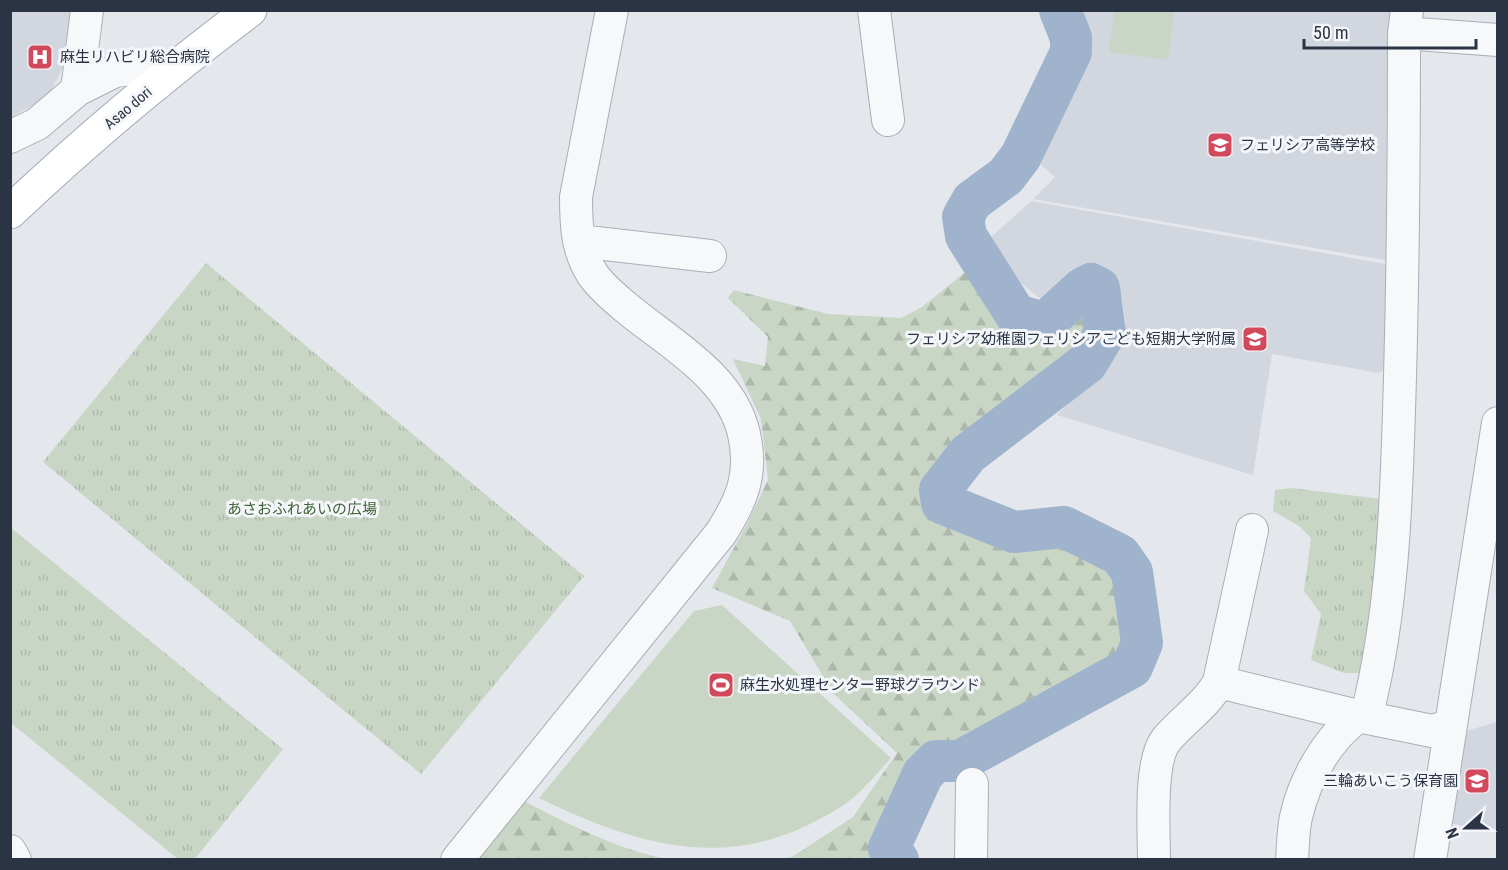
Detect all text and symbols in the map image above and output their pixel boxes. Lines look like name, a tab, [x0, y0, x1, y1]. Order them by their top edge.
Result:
scale bar	[1304, 12, 1476, 50]
text: 50 m	[1313, 22, 1348, 43]
hospital icon: 麻生リハビリ総合病院	[25, 42, 55, 72]
place label: 麻生リハビリ総合病院	[60, 48, 210, 66]
street label: Asao dori	[101, 83, 155, 133]
school or university icon: フェリシア高等学校	[1205, 130, 1235, 160]
place label: フェリシア高等学校	[1240, 136, 1375, 154]
school or university icon: フェリシア幼稚園フェリシアこども短期大学附属	[1240, 324, 1270, 354]
place label: フェリシア幼稚園フェリシアこども短期大学附属	[906, 330, 1236, 348]
park label: あさおふれあいの広場	[227, 500, 377, 518]
sports icon: 麻生水処理センター野球グラウンド	[706, 670, 736, 700]
place label: 麻生水処理センター野球グラウンド	[740, 676, 980, 694]
school or university icon: 三輪あいこう保育園	[1462, 766, 1492, 796]
place label: 三輪あいこう保育園	[1323, 772, 1458, 790]
north arrow	[1436, 798, 1496, 858]
text: N	[1442, 825, 1463, 841]

